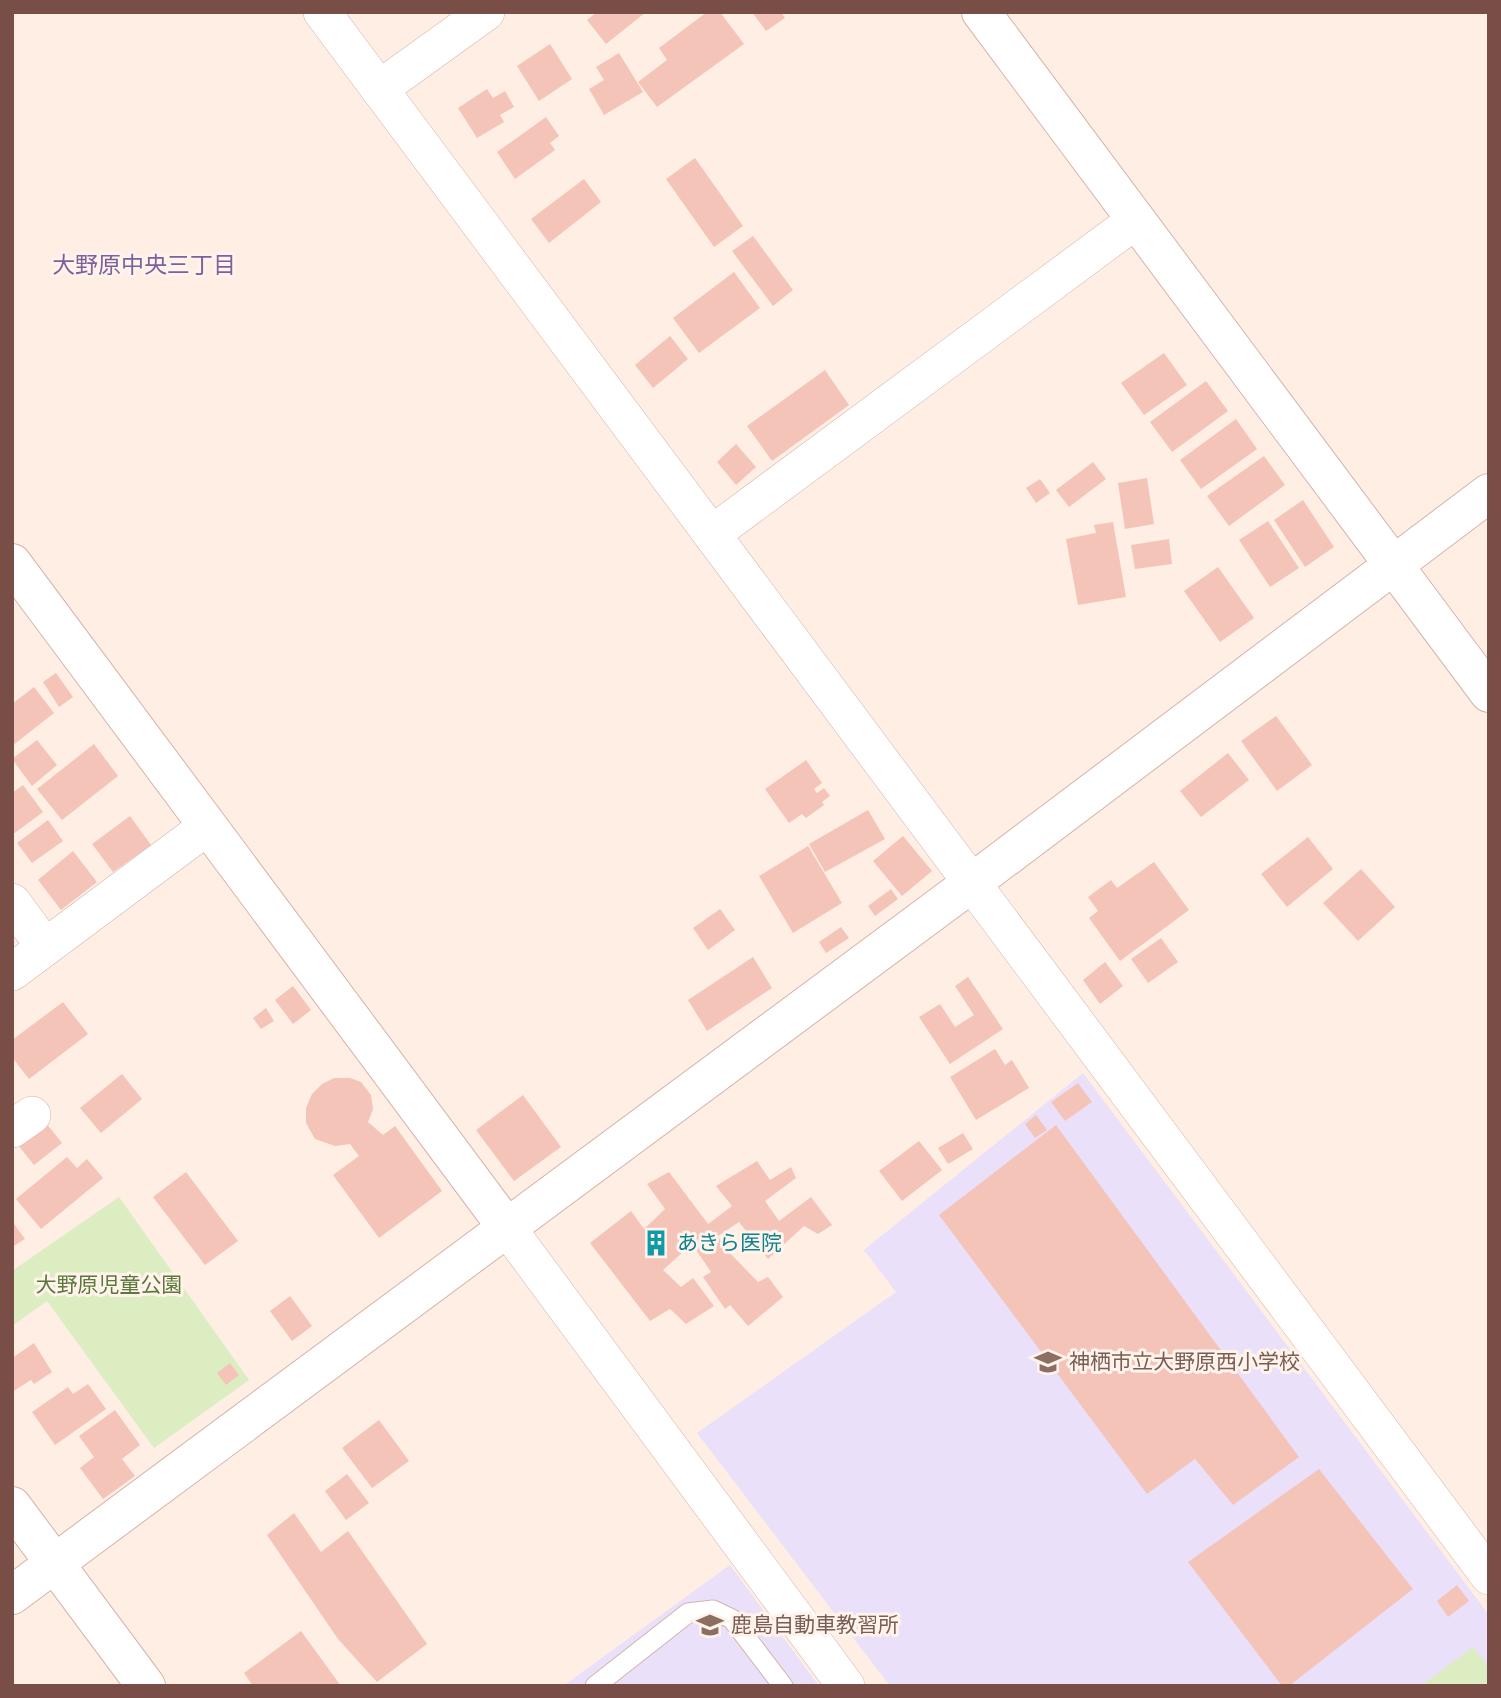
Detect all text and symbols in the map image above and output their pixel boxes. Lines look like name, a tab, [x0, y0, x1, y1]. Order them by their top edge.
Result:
district label: 大野原中央三丁目	[52, 252, 236, 279]
building icon: あきら医院	[641, 1228, 671, 1258]
place label: あきら医院	[677, 1231, 782, 1255]
park label: 大野原児童公園	[36, 1273, 183, 1297]
school or university icon: 神栖市立大野原西小学校	[1033, 1347, 1063, 1377]
place label: 神栖市立大野原西小学校	[1069, 1350, 1300, 1374]
school or university icon: 鹿島自動車教習所	[695, 1610, 725, 1640]
place label: 鹿島自動車教習所	[731, 1613, 899, 1637]

